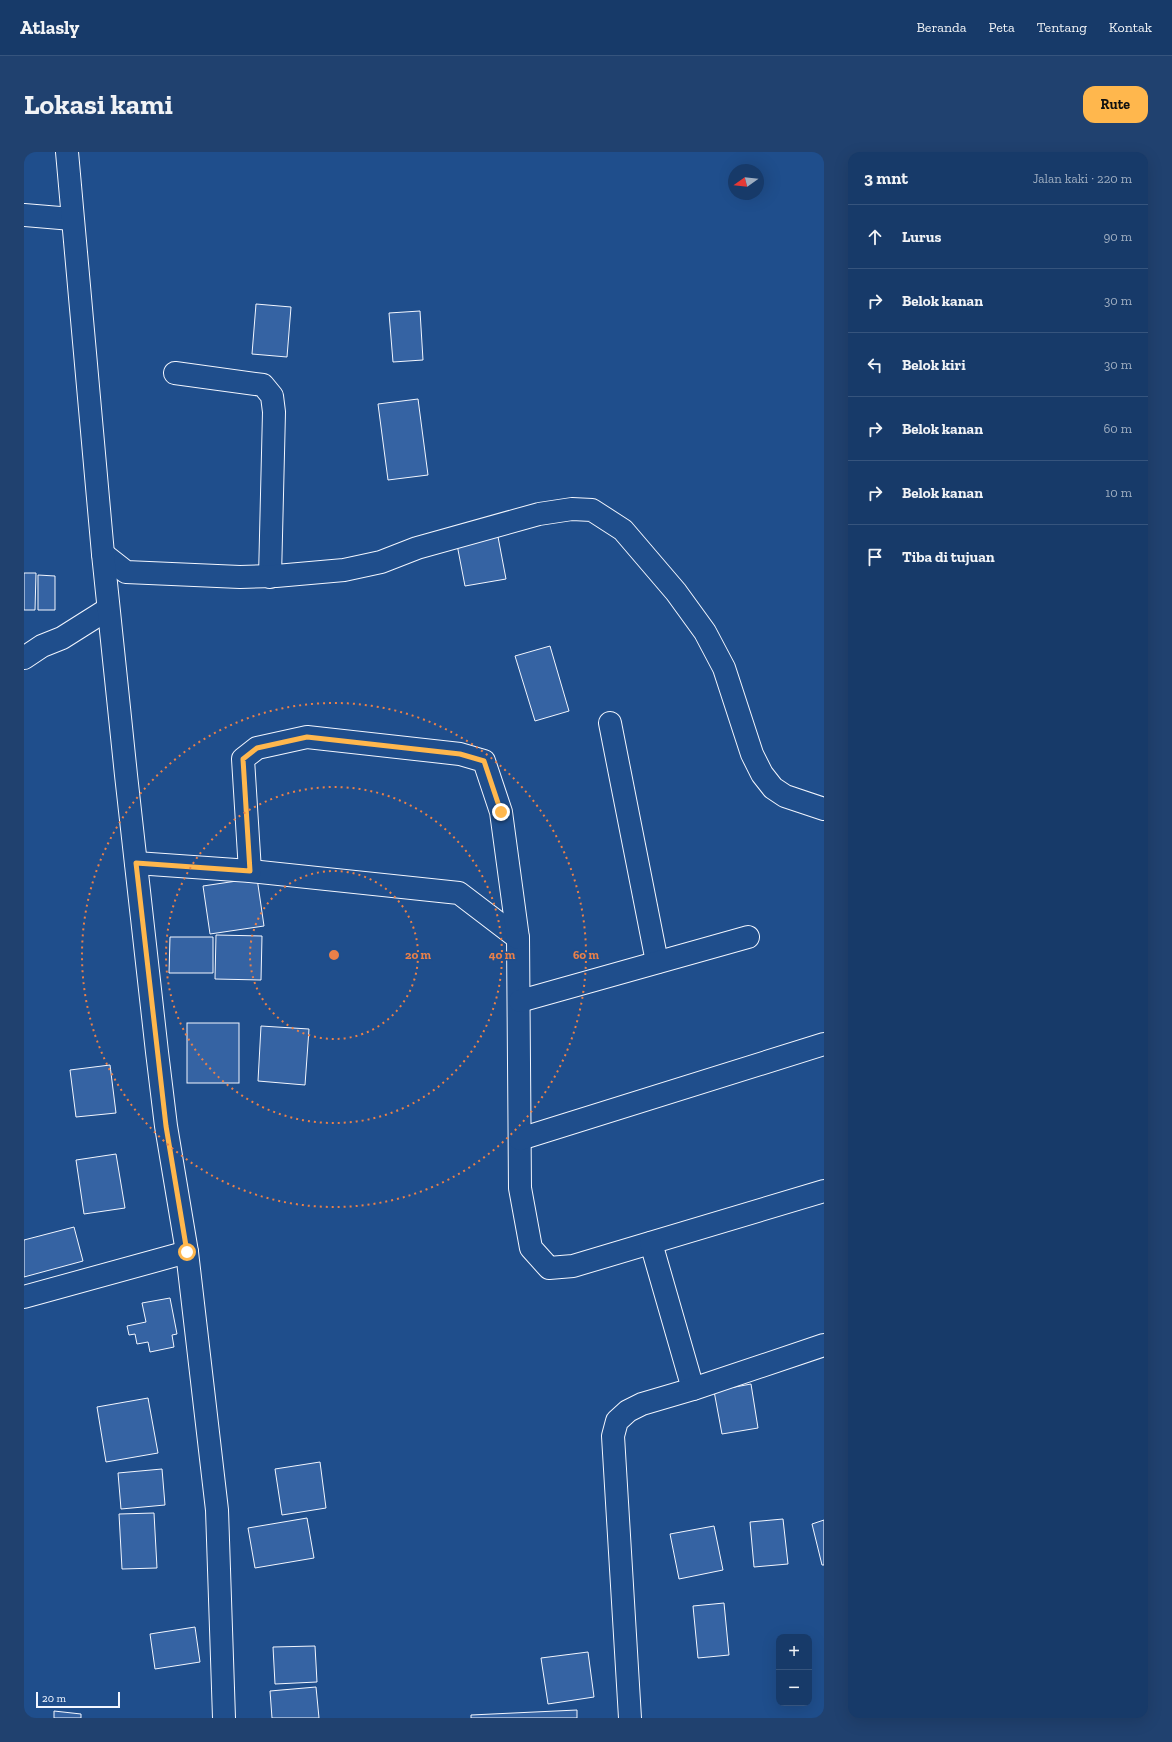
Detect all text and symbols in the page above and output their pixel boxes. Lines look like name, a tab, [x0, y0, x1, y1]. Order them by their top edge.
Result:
text: Atlasly	[20, 16, 79, 39]
text: Beranda	[916, 19, 967, 36]
text: Peta	[989, 19, 1015, 36]
text: Tentang	[1037, 19, 1087, 36]
text: Kontak	[1109, 19, 1152, 36]
button: Rute	[1083, 86, 1148, 123]
text: Lokasi kami	[24, 88, 173, 121]
north arrow	[728, 164, 764, 200]
text: 3 mnt	[864, 168, 908, 188]
text: Jalan kaki · 220 m	[1033, 171, 1132, 186]
icon: ahead	[864, 226, 886, 248]
text: Lurus	[902, 228, 941, 246]
text: 90 m	[1103, 229, 1132, 244]
icon: right	[864, 290, 886, 312]
text: Belok kanan	[902, 292, 983, 310]
text: 30 m	[1104, 293, 1132, 308]
icon: left	[864, 354, 886, 376]
text: Belok kiri	[902, 356, 966, 374]
text: 30 m	[1104, 357, 1132, 372]
icon: right	[864, 418, 886, 440]
text: Belok kanan	[902, 420, 983, 438]
text: 60 m	[1103, 421, 1132, 436]
icon: right	[864, 482, 886, 504]
text: Belok kanan	[902, 484, 983, 502]
text: 10 m	[1105, 485, 1132, 500]
icon: arrive	[864, 546, 886, 568]
text: Tiba di tujuan	[902, 548, 995, 566]
route end	[492, 803, 510, 821]
centre of rings	[327, 948, 341, 962]
text: 20 m	[405, 948, 432, 962]
text: 40 m	[489, 948, 516, 962]
text: 60 m	[573, 948, 600, 962]
route start	[178, 1243, 196, 1261]
map controls	[776, 1634, 812, 1706]
button: +	[776, 1634, 812, 1670]
button: −	[776, 1670, 812, 1706]
scale bar	[36, 1690, 120, 1709]
text: 20 m	[42, 1692, 66, 1705]

